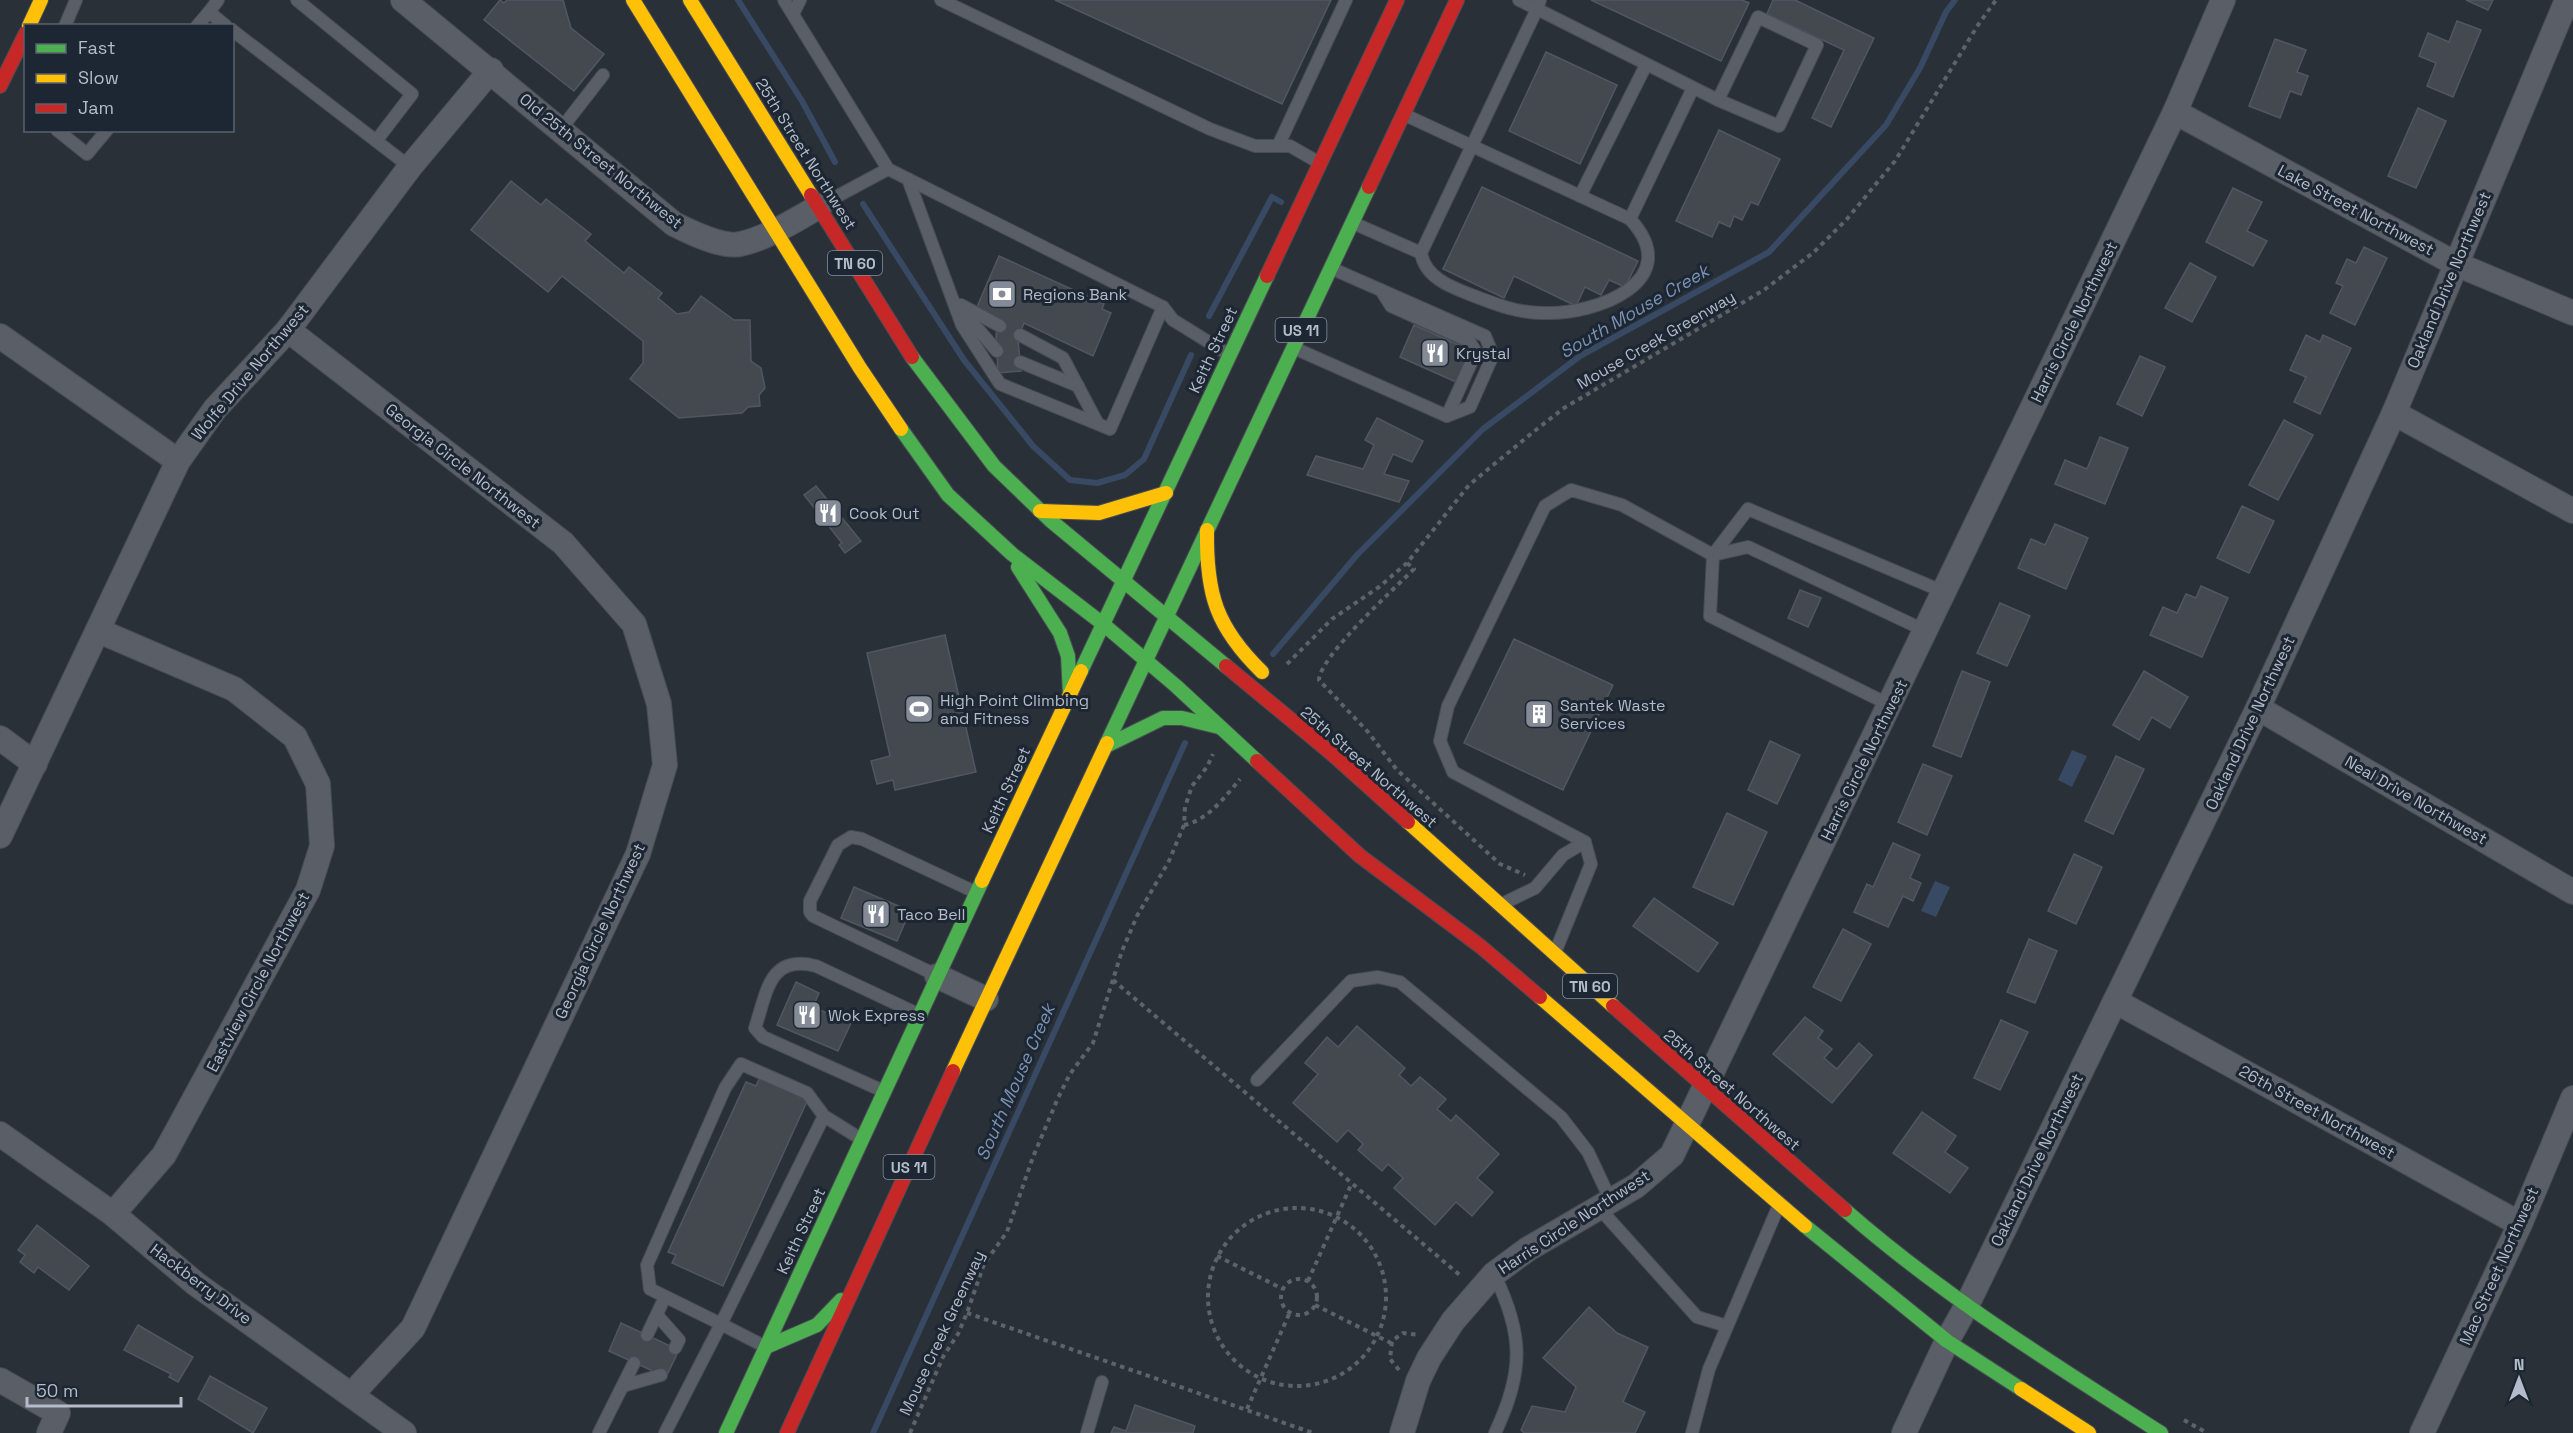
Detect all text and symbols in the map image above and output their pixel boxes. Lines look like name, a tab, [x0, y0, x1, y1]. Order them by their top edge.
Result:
legend	[24, 24, 234, 132]
text: Fast	[78, 36, 115, 59]
text: Slow	[78, 66, 119, 89]
street label: 25th Street Northwest	[751, 74, 861, 234]
street label: Old 25th Street Northwest	[515, 89, 687, 233]
text: Jam	[78, 96, 114, 119]
street label: Lake Street Northwest	[2274, 160, 2438, 260]
street label: Oakland Drive Northwest	[2402, 189, 2496, 371]
street label: Harris Circle Northwest	[2026, 238, 2122, 406]
road number: TN 60	[828, 251, 882, 275]
water label: South Mouse Creek	[1555, 258, 1715, 363]
bank icon: Regions Bank	[986, 278, 1018, 310]
place label: Regions Bank	[1023, 284, 1128, 305]
street label: Mouse Creek Greenway	[1573, 286, 1739, 394]
street label: Wolfe Drive Northwest	[187, 299, 313, 445]
street label: Keith Street	[1184, 303, 1242, 397]
road number: US 11	[1276, 318, 1326, 342]
restaurant icon: Krystal	[1419, 337, 1451, 369]
place label: Krystal	[1456, 343, 1510, 364]
street label: Georgia Circle Northwest	[381, 399, 545, 533]
restaurant icon: Cook Out	[812, 497, 844, 529]
place label: Cook Out	[849, 503, 920, 524]
street label: Oakland Drive Northwest	[2200, 633, 2300, 813]
street label: Harris Circle Northwest	[1816, 676, 1912, 844]
place label: High Point Climbing and Fitness	[940, 690, 1089, 729]
sports icon: High Point Climbing and Fitness	[903, 693, 935, 725]
place label: Santek Waste Services	[1560, 695, 1666, 734]
building icon: Santek Waste Services	[1523, 698, 1555, 730]
street label: 25th Street Northwest	[1296, 702, 1442, 832]
street label: Keith Street	[977, 743, 1035, 837]
street label: Neal Drive Northwest	[2341, 751, 2491, 849]
street label: Georgia Circle Northwest	[550, 840, 650, 1022]
street label: Eastview Circle Northwest	[202, 888, 314, 1076]
restaurant icon: Taco Bell	[860, 898, 892, 930]
place label: Taco Bell	[897, 904, 965, 925]
road number: TN 60	[1563, 974, 1617, 998]
water label: South Mouse Creek	[970, 998, 1061, 1164]
restaurant icon: Wok Express	[791, 999, 823, 1031]
place label: Wok Express	[828, 1005, 925, 1026]
street label: 25th Street Northwest	[1659, 1025, 1805, 1155]
street label: 26th Street Northwest	[2235, 1060, 2399, 1164]
street label: Oakland Drive Northwest	[1986, 1070, 2088, 1250]
road number: US 11	[884, 1155, 934, 1179]
street label: Harris Circle Northwest	[1494, 1165, 1654, 1279]
street label: Keith Street	[772, 1184, 830, 1278]
street label: Mac Street Northwest	[2455, 1184, 2543, 1348]
street label: Hackberry Drive	[146, 1239, 256, 1329]
street label: Mouse Creek Greenway	[895, 1247, 989, 1419]
north arrow	[2489, 1349, 2549, 1409]
text: N	[2514, 1354, 2524, 1375]
scale bar	[27, 1370, 182, 1408]
text: 50 m	[36, 1379, 78, 1402]

